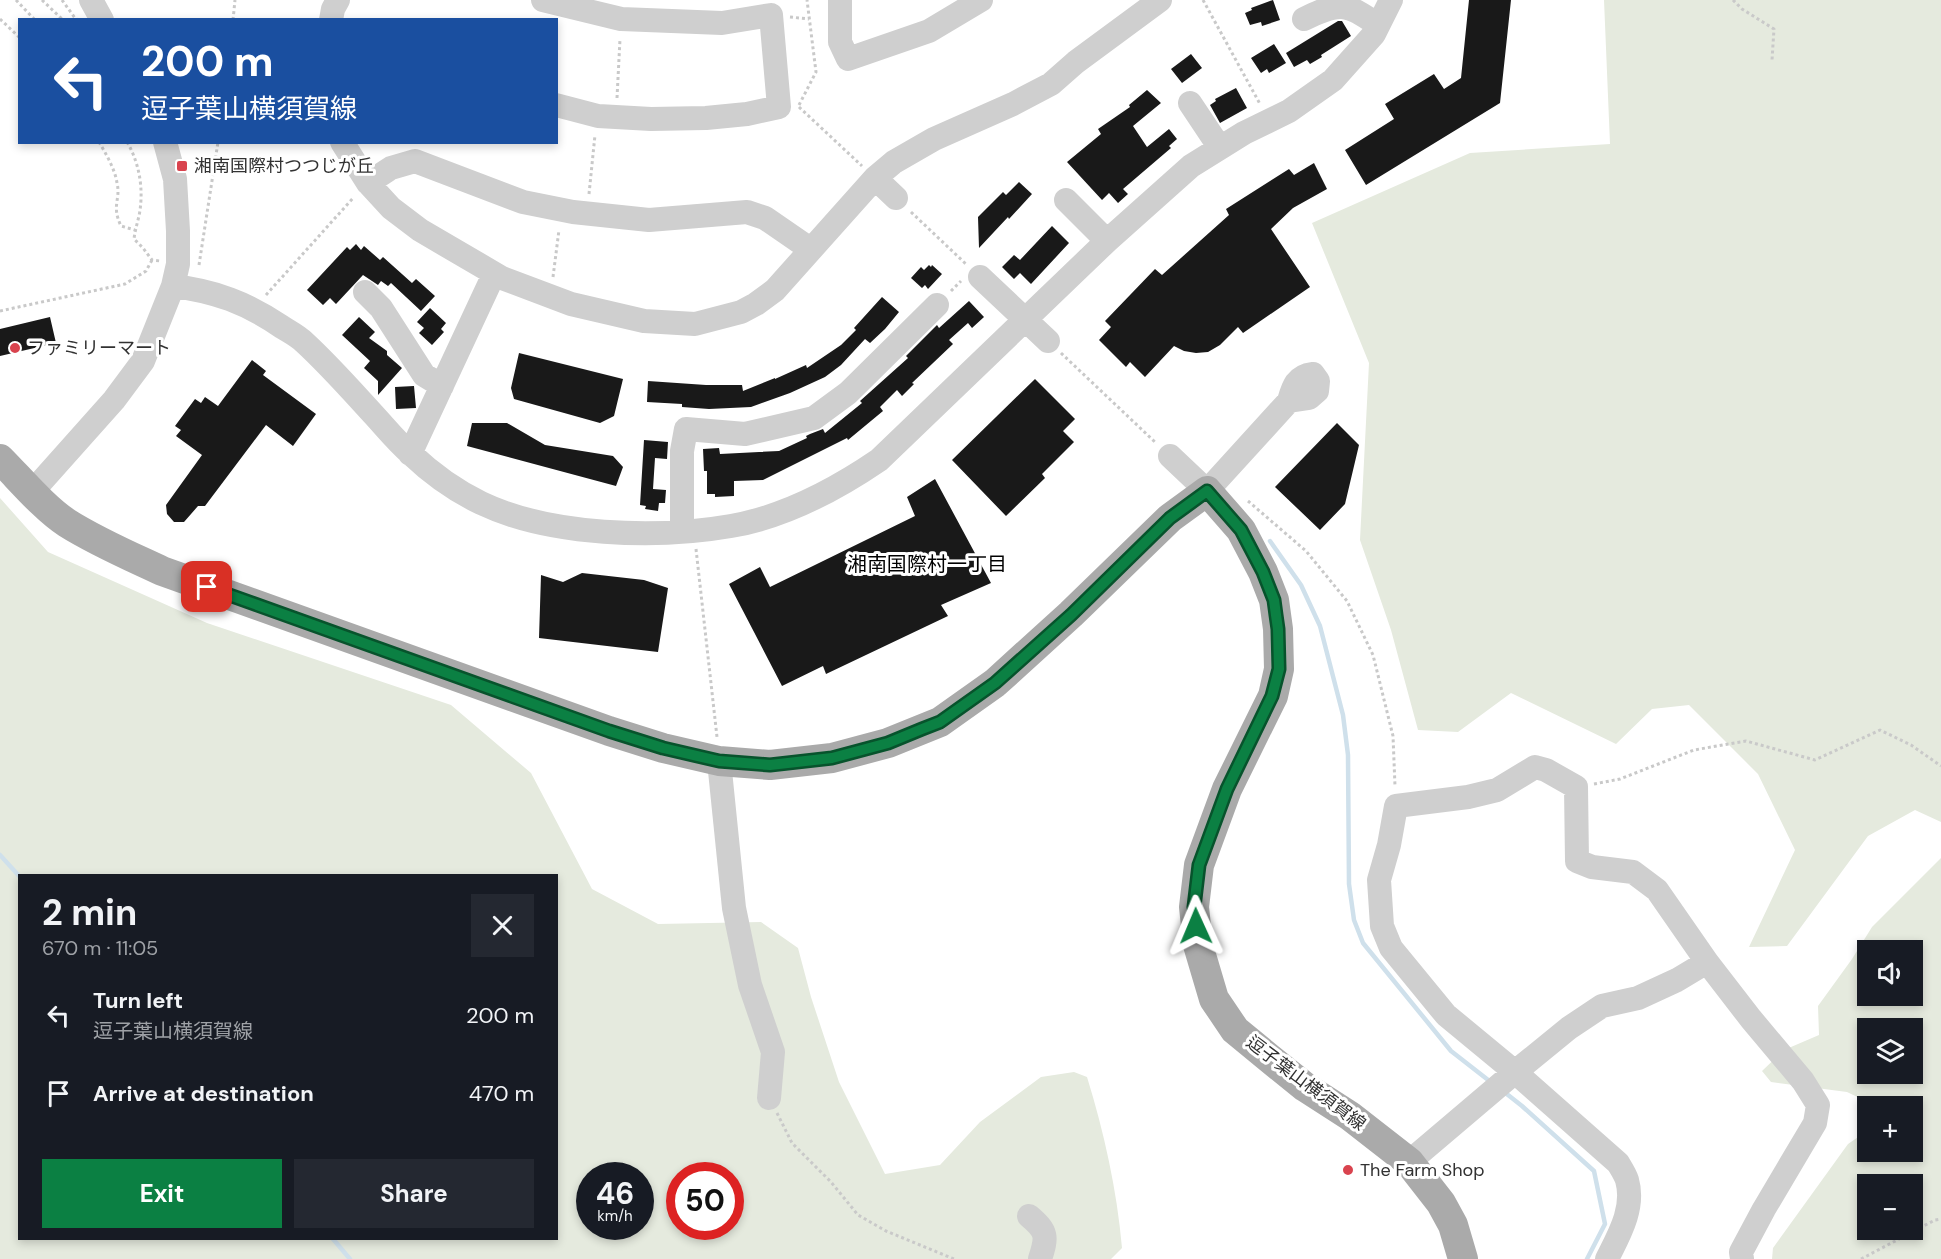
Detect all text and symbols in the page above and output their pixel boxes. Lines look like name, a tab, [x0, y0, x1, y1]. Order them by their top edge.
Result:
text: 200 m	[141, 34, 274, 89]
icon: left	[42, 42, 120, 120]
text: 逗子葉山横須賀線	[141, 91, 357, 126]
place label: 湘南国際村つつじが丘	[194, 154, 374, 178]
marker: 湘南国際村つつじが丘	[175, 159, 189, 173]
place label: ファミリーマート	[27, 336, 171, 360]
marker: ファミリーマート	[8, 341, 22, 355]
district label: 湘南国際村一丁目	[847, 551, 1007, 577]
pin	[181, 561, 232, 612]
icon: arrive	[190, 570, 223, 603]
text: 2 min	[42, 889, 137, 936]
button: close	[471, 894, 534, 957]
position arrow	[1164, 894, 1228, 958]
text: 670 m · 11:05	[42, 935, 158, 961]
map controls	[1857, 940, 1923, 1240]
button: sound	[1857, 940, 1923, 1006]
text: Turn left	[93, 986, 183, 1015]
icon: left	[42, 999, 75, 1032]
text: 200 m	[466, 1001, 534, 1030]
text: 逗子葉山横須賀線	[93, 1018, 253, 1044]
button: layers	[1857, 1018, 1923, 1084]
street label: 逗子葉山横須賀線	[1241, 1030, 1371, 1136]
icon: arrive	[42, 1077, 75, 1110]
text: Arrive at destination	[93, 1079, 314, 1108]
text: 470 m	[469, 1079, 534, 1108]
button: +	[1857, 1096, 1923, 1162]
place label: The Farm Shop	[1360, 1158, 1485, 1182]
button: Exit	[42, 1159, 282, 1228]
button: Share	[294, 1159, 534, 1228]
speed limit sign: 50	[666, 1162, 744, 1240]
marker: The Farm Shop	[1341, 1163, 1355, 1177]
text: 46	[596, 1174, 634, 1213]
button: −	[1857, 1174, 1923, 1240]
text: km/h	[597, 1206, 633, 1226]

